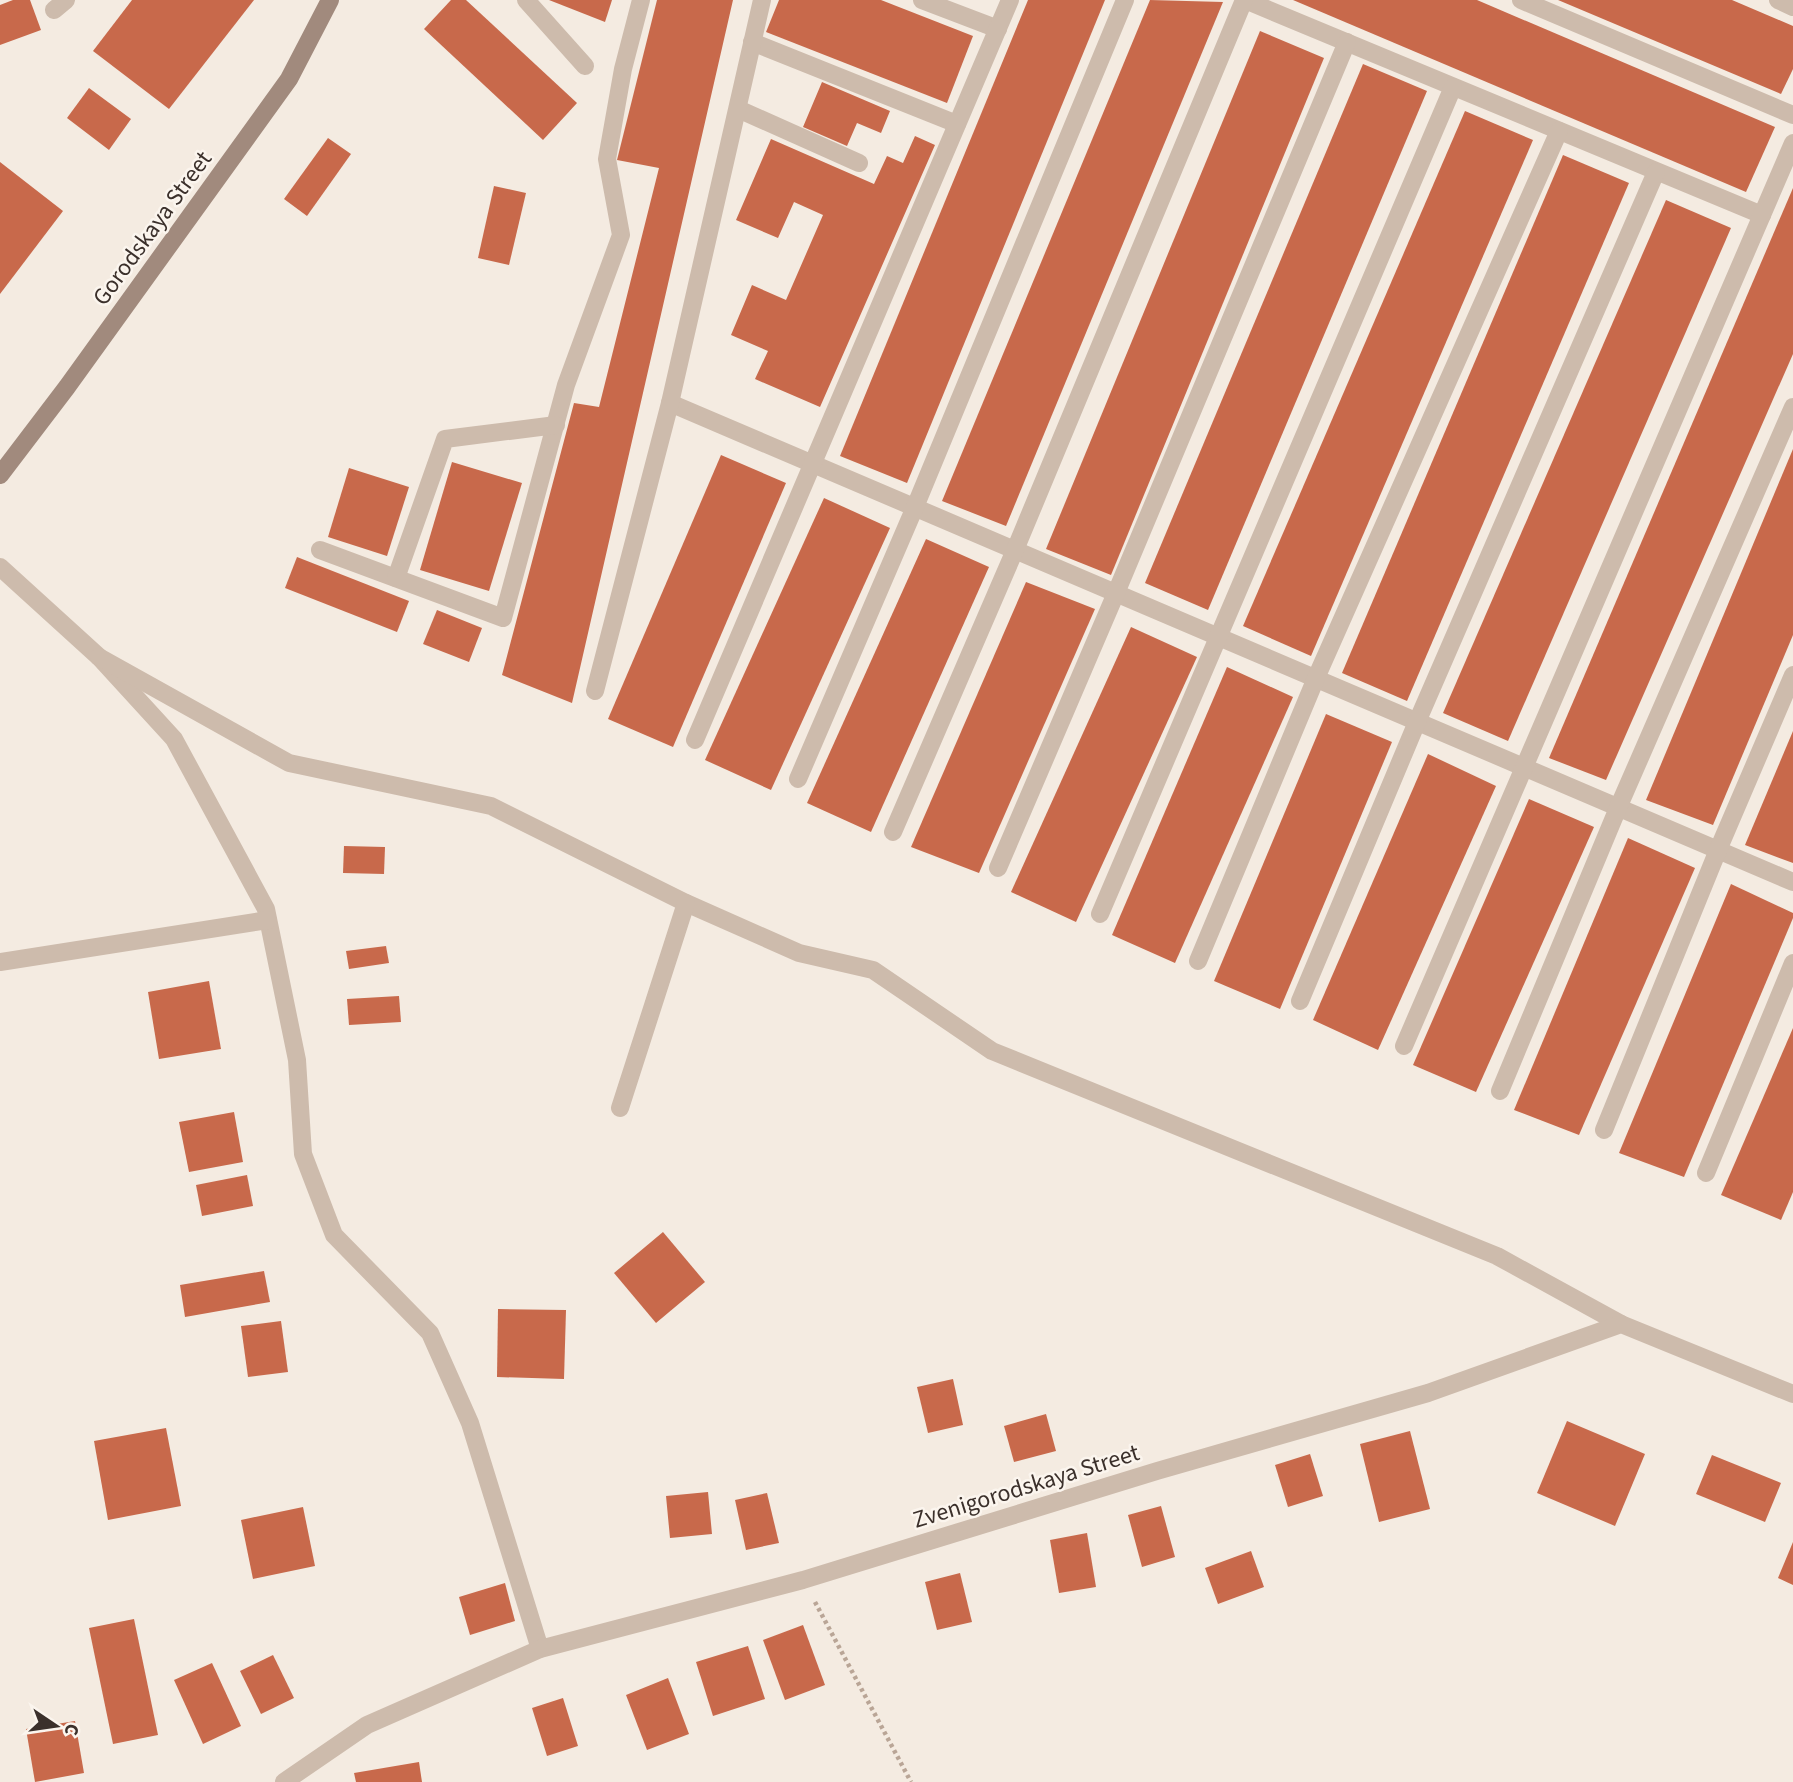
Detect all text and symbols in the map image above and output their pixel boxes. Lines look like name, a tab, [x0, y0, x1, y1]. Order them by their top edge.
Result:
street label: Gorodskaya Street	[84, 144, 221, 313]
street label: Zvenigorodskaya Street	[908, 1435, 1144, 1538]
north arrow	[21, 1691, 91, 1761]
text: С	[57, 1721, 86, 1738]

